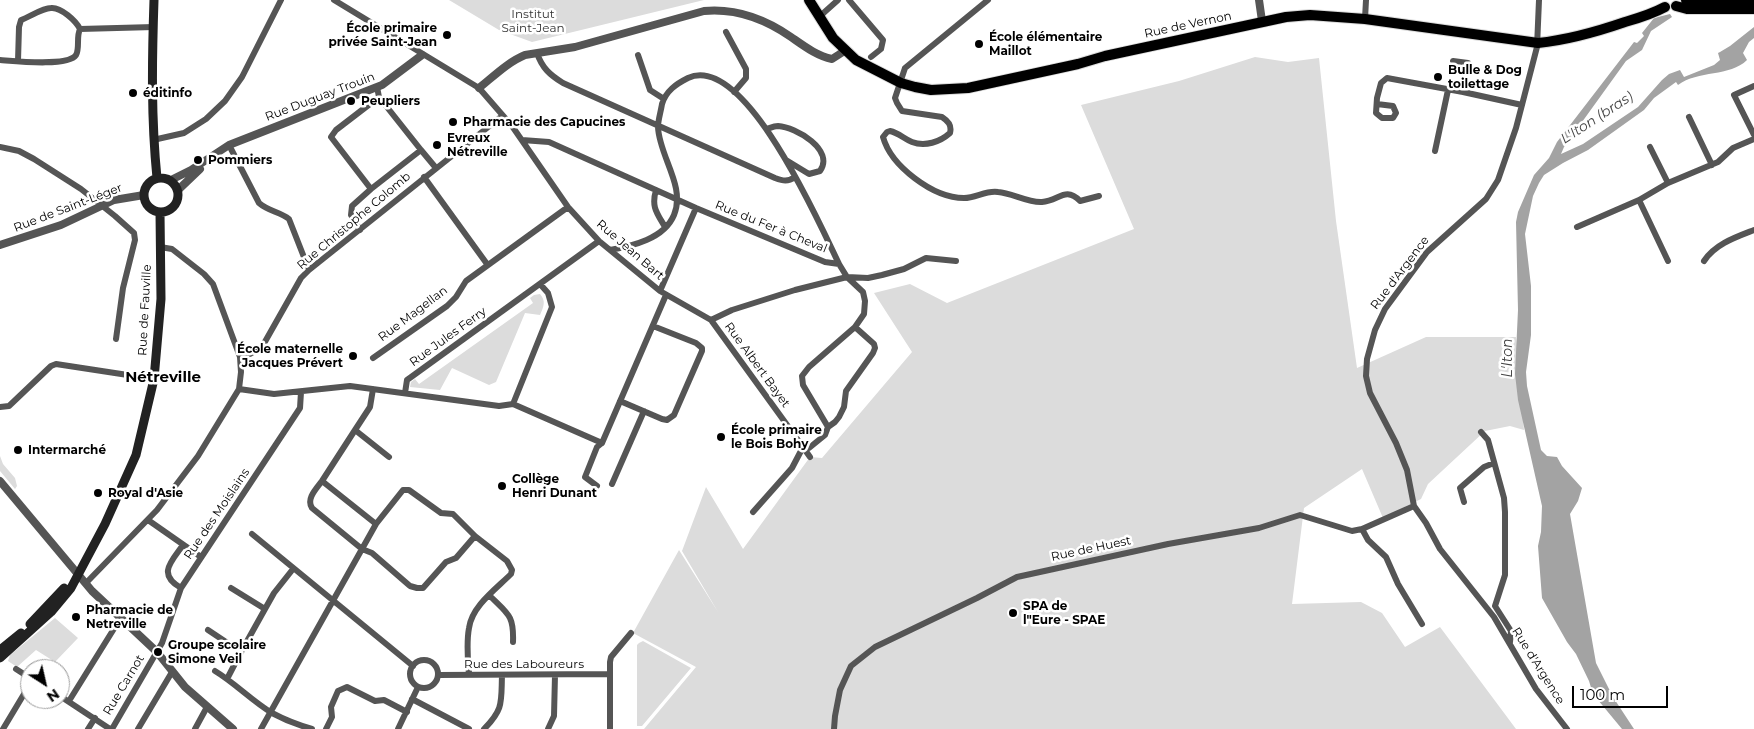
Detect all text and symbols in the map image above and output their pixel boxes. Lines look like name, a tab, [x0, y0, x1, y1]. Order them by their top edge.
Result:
park label: Institut Saint-Jean	[501, 7, 565, 35]
street label: Rue de Vernon	[1143, 9, 1233, 41]
place label: École primaire privée Saint-Jean	[328, 21, 437, 49]
marker: École primaire privée Saint-Jean	[441, 29, 453, 41]
place label: École élémentaire Maillot	[989, 30, 1102, 58]
marker: École élémentaire Maillot	[973, 38, 985, 50]
place label: Bulle & Dog toilettage	[1448, 63, 1522, 91]
street label: Rue Duguay Trouin	[263, 69, 377, 125]
marker: Bulle & Dog toilettage	[1432, 71, 1444, 83]
place label: éditinfo	[143, 86, 192, 100]
marker: éditinfo	[127, 87, 139, 99]
water label: L'Iton (bras)	[1558, 88, 1636, 148]
place label: Peupliers	[361, 94, 420, 108]
marker: Peupliers	[345, 95, 357, 107]
place label: Pharmacie des Capucines	[463, 115, 625, 129]
marker: Pharmacie des Capucines	[447, 116, 459, 128]
place label: Evreux Nétreville	[447, 131, 508, 159]
marker: Evreux Nétreville	[431, 139, 443, 151]
place label: Pommiers	[208, 153, 272, 167]
marker: Pommiers	[192, 154, 204, 166]
street label: Rue Christophe Colomb	[294, 169, 414, 273]
street label: Rue de Saint-Léger	[12, 181, 124, 235]
street label: Rue du Fer à Cheval	[713, 198, 829, 256]
street label: Rue Jean Bart	[593, 217, 667, 283]
street label: Rue d'Argence	[1368, 234, 1432, 312]
street label: Rue de Fauville	[135, 264, 155, 356]
street label: Rue Magellan	[376, 283, 450, 345]
street label: Rue Jules Ferry	[407, 304, 489, 370]
street label: Rue Albert Bayet	[721, 320, 793, 410]
water label: L'Iton	[1500, 339, 1516, 377]
place label: École maternelle Jacques Prévert	[237, 342, 343, 370]
marker: École maternelle Jacques Prévert	[347, 350, 359, 362]
district label: Nétreville	[125, 369, 201, 387]
place label: École primaire le Bois Bohy	[731, 423, 822, 451]
marker: École primaire le Bois Bohy	[715, 431, 727, 443]
place label: Intermarché	[28, 443, 106, 457]
marker: Intermarché	[12, 444, 24, 456]
street label: Rue des Moislains	[181, 466, 253, 562]
place label: Collège Henri Dunant	[512, 472, 597, 500]
marker: Collège Henri Dunant	[496, 480, 508, 492]
place label: Royal d'Asie	[108, 486, 183, 500]
marker: Royal d'Asie	[92, 487, 104, 499]
street label: Rue de Huest	[1050, 533, 1132, 565]
place label: SPA de l"Eure - SPAE	[1023, 599, 1105, 627]
place label: Pharmacie de Netreville	[86, 603, 173, 631]
marker: SPA de l"Eure - SPAE	[1007, 607, 1019, 619]
marker: Pharmacie de Netreville	[70, 611, 82, 623]
street label: Rue d'Argence	[1509, 625, 1567, 707]
place label: Groupe scolaire Simone Veil	[168, 638, 266, 666]
marker: Groupe scolaire Simone Veil	[152, 646, 164, 658]
street label: Rue Carnot	[100, 652, 148, 718]
street label: Rue des Laboureurs	[464, 657, 584, 671]
north arrow	[20, 659, 70, 709]
scale bar	[1574, 676, 1670, 708]
text: N	[43, 685, 63, 706]
text: 100 m	[1580, 685, 1625, 704]

